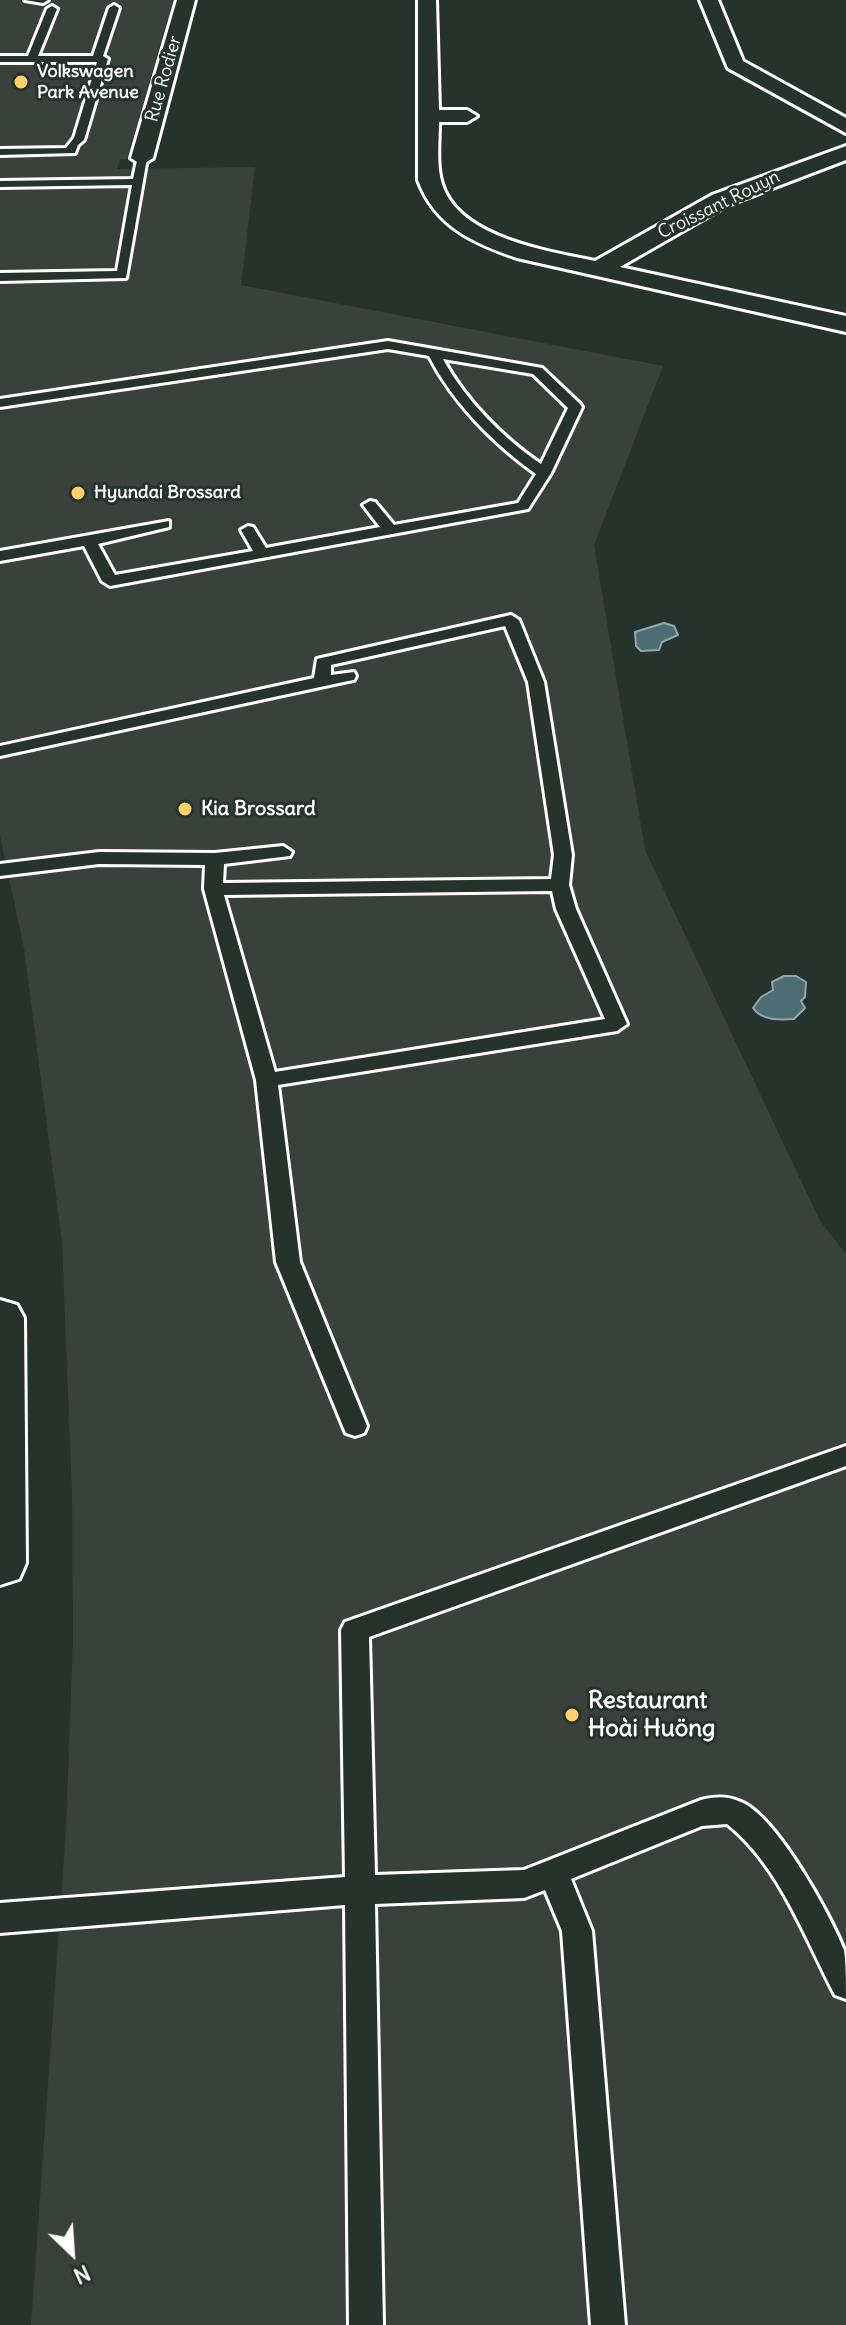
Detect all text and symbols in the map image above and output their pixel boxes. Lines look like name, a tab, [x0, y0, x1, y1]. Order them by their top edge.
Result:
street label: Rue Rodier	[141, 33, 187, 125]
place label: Volkswagen Park Avenue	[37, 61, 139, 104]
marker: Volkswagen Park Avenue	[12, 73, 30, 91]
street label: Croissant Rouyn	[655, 166, 783, 244]
place label: Hyundai Brossard	[94, 482, 241, 504]
marker: Hyundai Brossard	[69, 484, 87, 502]
place label: Kia Brossard	[201, 797, 316, 821]
marker: Kia Brossard	[176, 800, 194, 818]
place label: Restaurant Hoài Huöng	[588, 1687, 715, 1743]
marker: Restaurant Hoài Huöng	[563, 1706, 581, 1724]
north arrow	[32, 2213, 112, 2293]
text: N	[69, 2259, 95, 2291]

